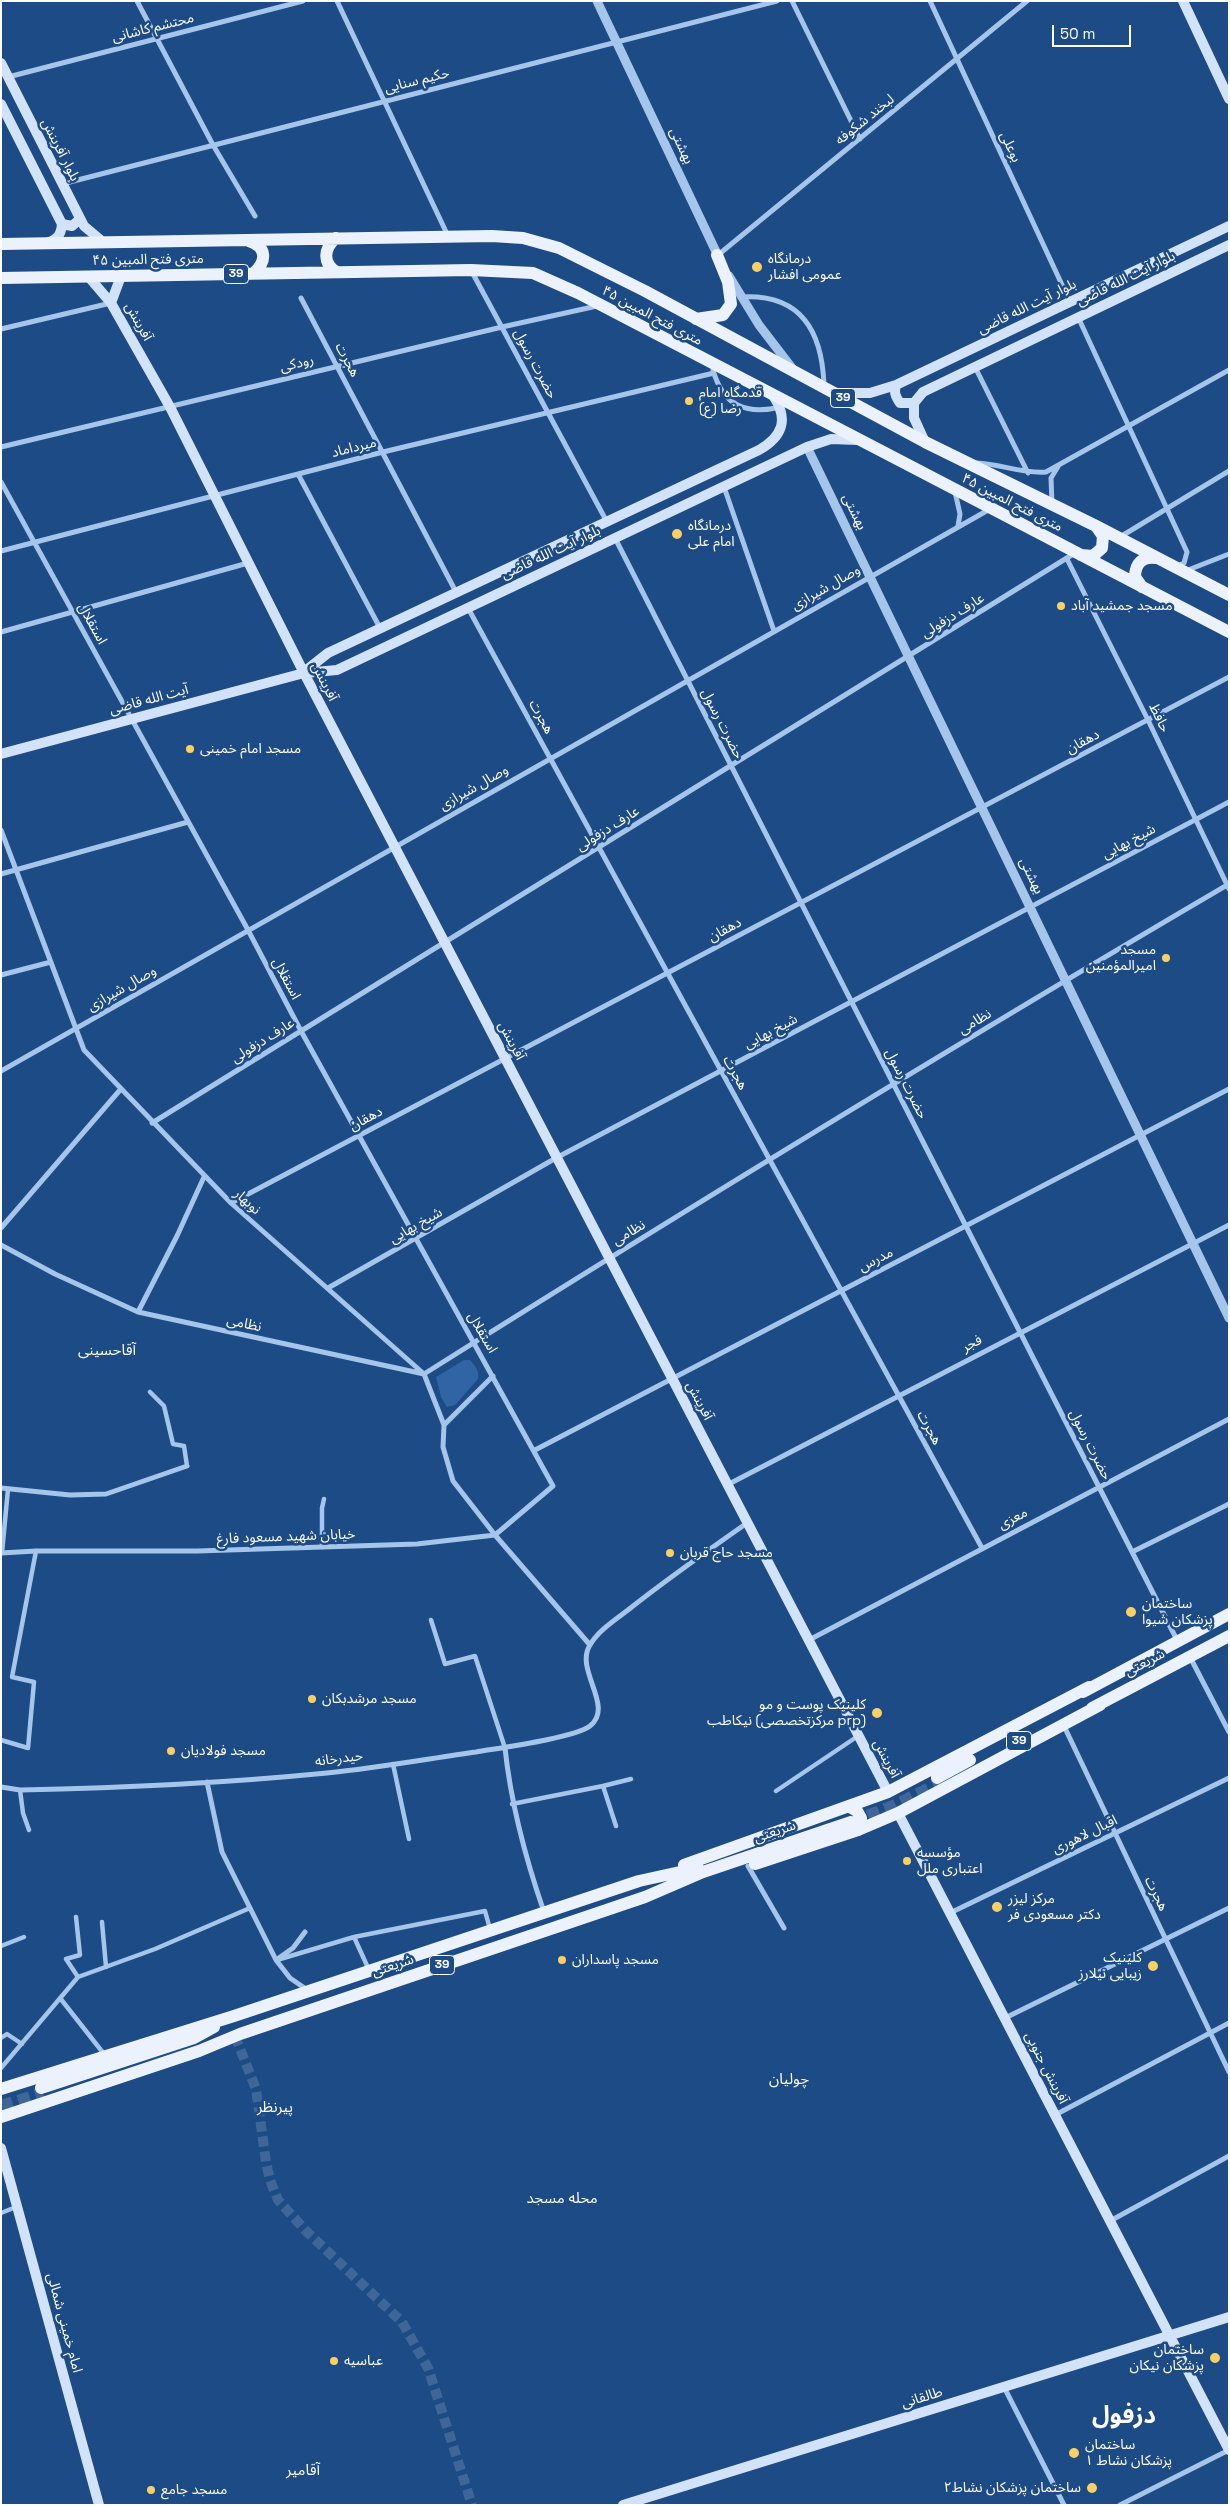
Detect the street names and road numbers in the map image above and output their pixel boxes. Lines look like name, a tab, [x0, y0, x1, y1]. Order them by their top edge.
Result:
street label: محتشم کاشانی	[110, 10, 196, 46]
street label: حکیم سنایی	[383, 65, 451, 97]
street label: لبخند شکوفه	[832, 91, 898, 149]
street label: بلوار آفرینش	[37, 116, 83, 184]
street label: بهشتی	[665, 125, 697, 167]
street label: بوعلی	[996, 129, 1024, 165]
street label: بلوار آیت ‌الله قاضی	[1074, 248, 1178, 310]
street label: ۴۵ متری فتح المبین	[92, 251, 204, 269]
road number: 39	[224, 264, 248, 284]
street label: بلوار آیت‌ الله قاضی	[975, 276, 1079, 338]
street label: ۴۵ متری فتح المبین	[599, 282, 705, 350]
street label: آفرینش	[121, 300, 155, 344]
street label: حضرت رسول	[510, 326, 560, 402]
street label: هجرت	[331, 340, 363, 380]
street label: رودکی	[278, 352, 316, 376]
road number: 39	[830, 388, 856, 408]
street label: میرداماد	[330, 434, 378, 462]
street label: ۴۵ متری فتح المبین	[959, 470, 1065, 536]
street label: بهشتی	[838, 491, 870, 533]
street label: بلوار آیت الله قاضی	[499, 523, 603, 583]
street label: وصال شیرازی	[789, 562, 863, 614]
street label: عارف دزفولی	[918, 590, 988, 642]
street label: استقلال	[74, 600, 110, 648]
street label: آفرینش	[307, 660, 341, 704]
street label: آیت الله قاضی	[108, 681, 190, 719]
street label: حضرت رسول	[697, 686, 747, 762]
street label: هجرت	[525, 697, 557, 737]
street label: حافظ	[1145, 701, 1173, 735]
street label: دهقان	[1063, 726, 1103, 758]
street label: وصال شیرازی	[437, 762, 511, 814]
street label: عارف دزفولی	[573, 803, 643, 855]
street label: شیخ بهایی	[1099, 821, 1159, 863]
street label: بهشتی	[1015, 855, 1047, 897]
street label: دهقان	[705, 914, 745, 946]
street label: استقلال	[268, 955, 304, 1003]
street label: وصال شیرازی	[85, 963, 159, 1015]
street label: نظامی	[955, 1006, 995, 1038]
street label: شیخ بهایی	[741, 1011, 801, 1053]
street label: عارف دزفولی	[228, 1015, 298, 1067]
street label: آفرینش	[494, 1019, 528, 1063]
street label: حضرت رسول	[881, 1046, 931, 1122]
street label: هجرت	[719, 1053, 751, 1093]
street label: دهقان	[346, 1103, 386, 1135]
street label: نوبهار	[230, 1186, 264, 1218]
street label: شیخ بهایی	[387, 1204, 445, 1248]
street label: نظامی	[609, 1217, 649, 1249]
street label: مدرس	[856, 1244, 896, 1276]
street label: استقلال	[464, 1309, 500, 1357]
street label: نظامی	[225, 1312, 263, 1336]
street label: فجر	[959, 1332, 985, 1356]
street label: آفرینش	[682, 1379, 716, 1423]
street label: حضرت رسول	[1065, 1407, 1115, 1483]
street label: هجرت	[913, 1408, 945, 1448]
street label: معزی	[995, 1504, 1031, 1534]
street label: خیابان شهید مسعود فارغ	[216, 1526, 356, 1548]
street label: شریعتی	[1122, 1645, 1168, 1681]
road number: 39	[1006, 1732, 1032, 1750]
street label: آفرینش	[869, 1737, 903, 1781]
street label: حیدرخانه	[314, 1748, 364, 1770]
street label: اقبال لاهوری	[1050, 1812, 1120, 1858]
street label: شریعتی	[752, 1817, 798, 1847]
street label: هجرت	[1140, 1874, 1172, 1914]
street label: شریعتی	[370, 1951, 416, 1981]
road number: 39	[430, 1956, 454, 1974]
street label: آفرینش جنوبی	[1021, 2029, 1071, 2107]
street label: امام خمینی شمالی	[43, 2271, 85, 2375]
street label: طالقانی	[899, 2384, 945, 2412]

